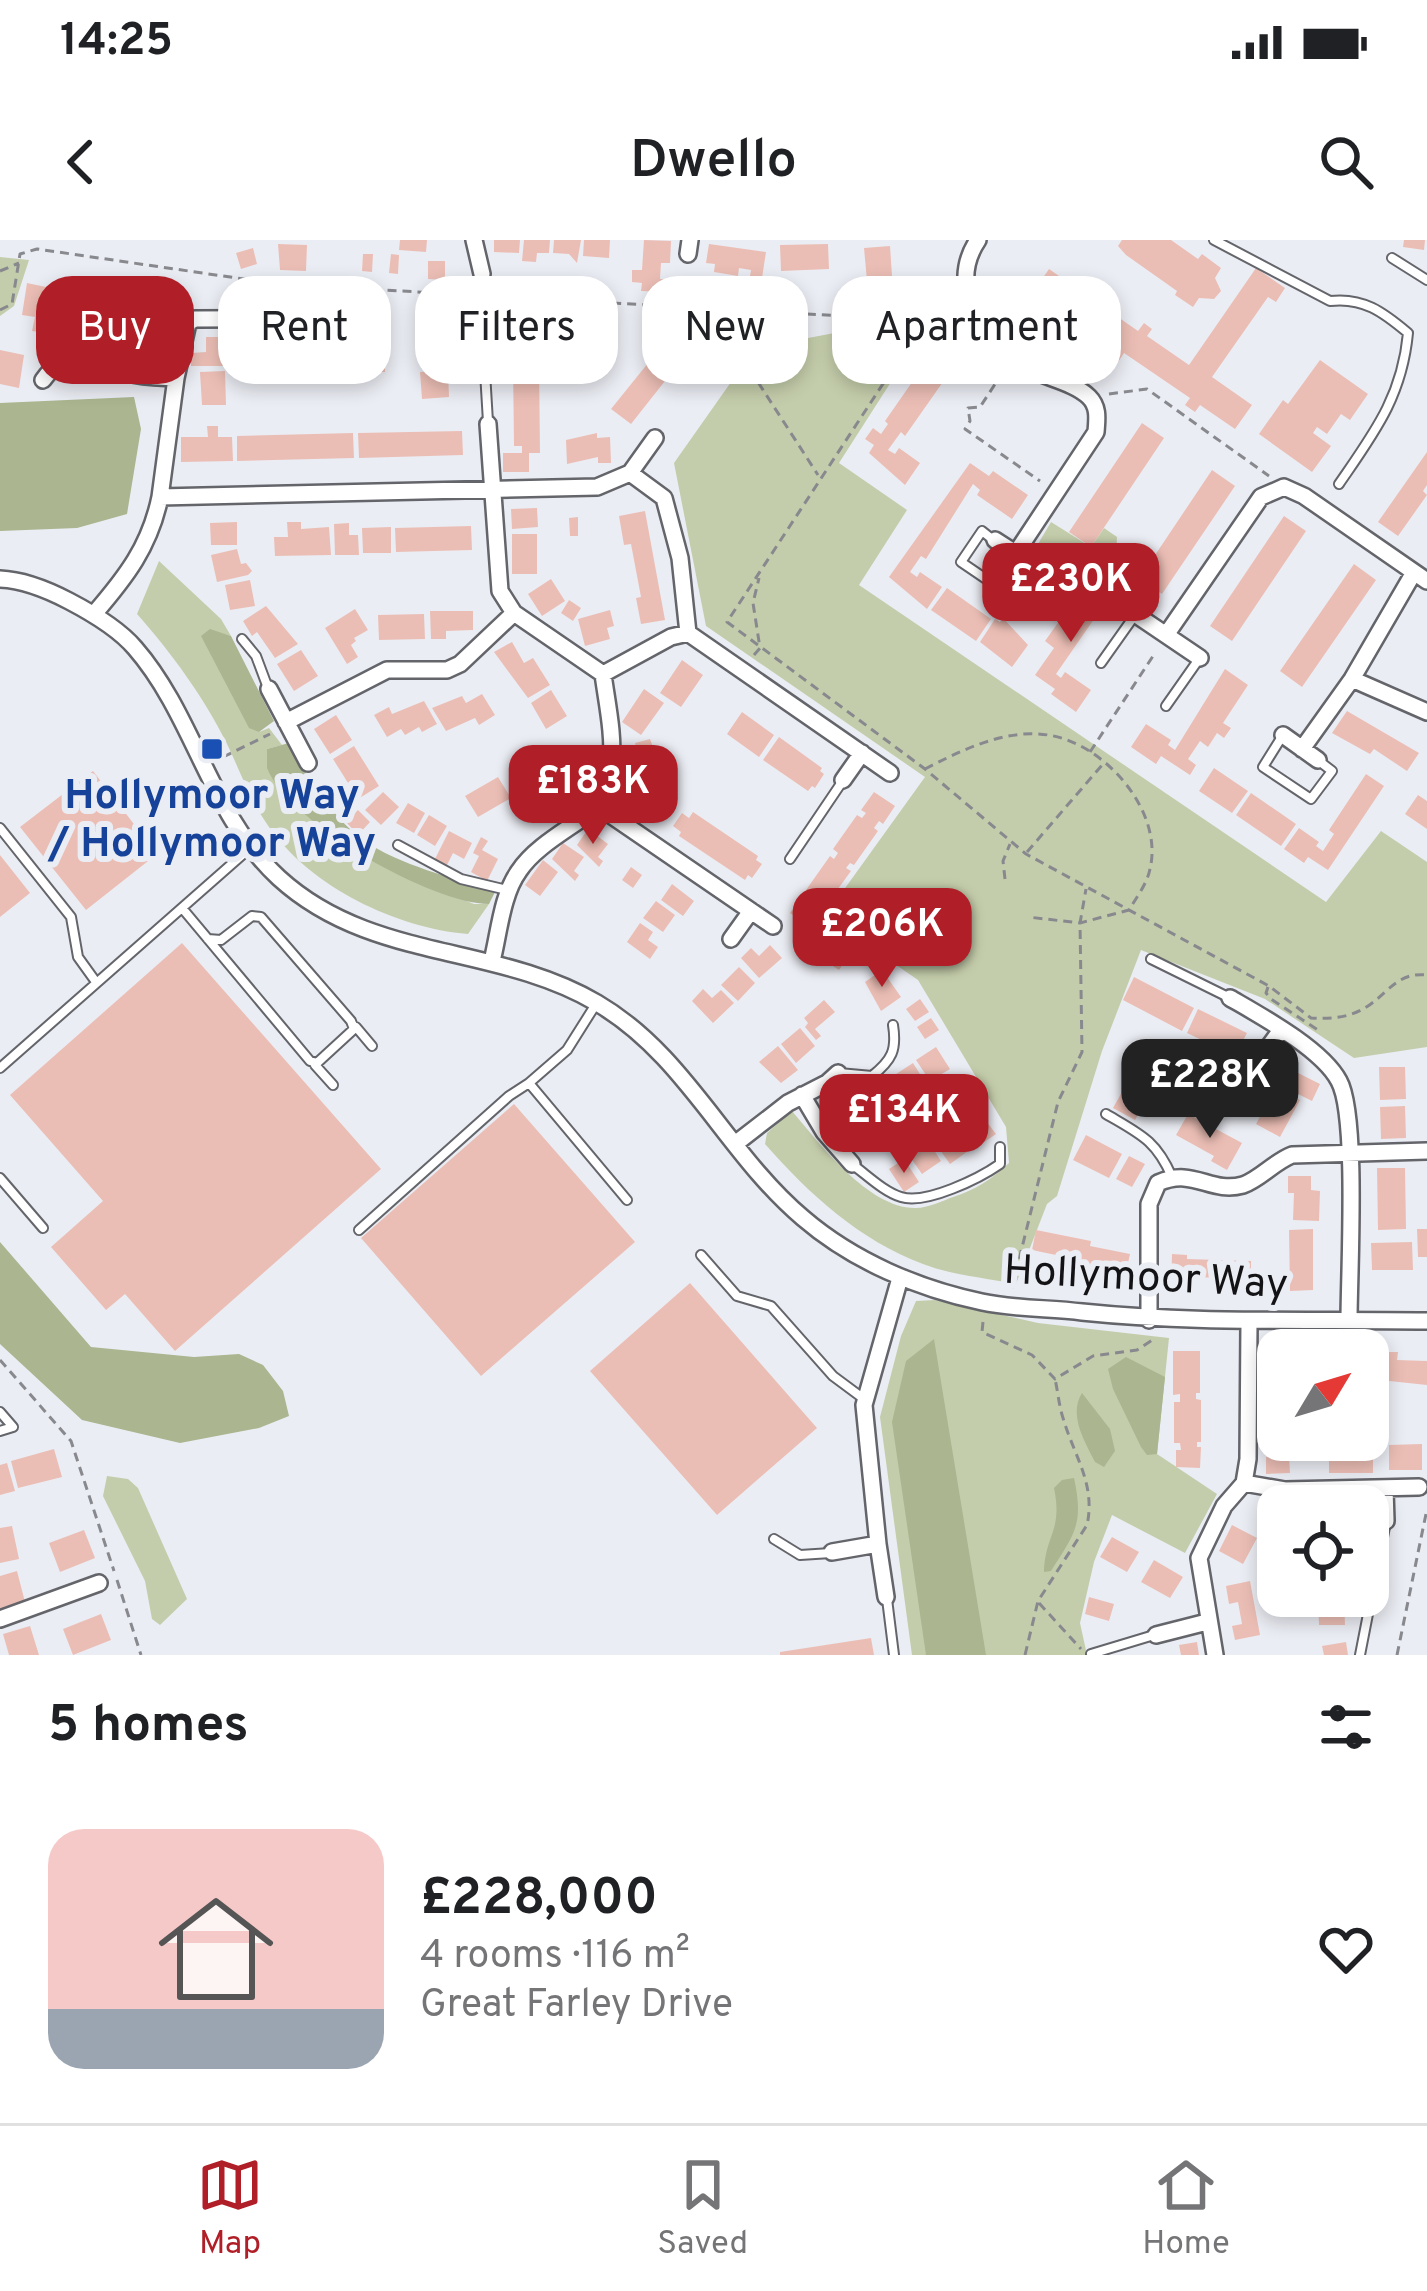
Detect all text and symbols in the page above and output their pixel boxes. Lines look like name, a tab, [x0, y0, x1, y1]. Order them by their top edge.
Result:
text: 14:25	[60, 14, 173, 71]
text: Dwello	[630, 128, 797, 197]
icon: back	[48, 129, 114, 195]
icon: search	[1313, 129, 1379, 195]
chip: Buy	[36, 276, 194, 384]
chip: Rent	[218, 276, 391, 384]
chip: Filters	[415, 276, 618, 384]
chip: New	[642, 276, 808, 384]
chip: Apartment	[832, 276, 1121, 384]
pin: £230K	[987, 543, 1155, 645]
text: £230K	[1009, 557, 1133, 606]
marker: Hollymoor Way / Hollymoor Way	[199, 736, 225, 762]
pin: £183K	[509, 745, 677, 847]
text: £183K	[536, 759, 650, 808]
place label: Hollymoor Way / Hollymoor Way	[47, 771, 376, 872]
pin: £206K	[798, 888, 966, 990]
text: £206K	[820, 902, 944, 951]
pin: £228K	[1126, 1039, 1294, 1141]
text: £228K	[1148, 1053, 1272, 1102]
pin: £134K	[820, 1074, 988, 1176]
text: £134K	[846, 1088, 962, 1137]
street label: Hollymoor Way	[1002, 1246, 1289, 1313]
north arrow	[1257, 1329, 1389, 1461]
map controls	[1257, 1329, 1389, 1617]
button: locate	[1257, 1485, 1389, 1617]
icon: filters	[1313, 1694, 1379, 1760]
text: 5 homes	[48, 1695, 249, 1760]
text: £228,000	[420, 1868, 658, 1933]
icon: home	[144, 1877, 288, 2021]
icon: heart	[1313, 1916, 1379, 1982]
text: 4 rooms · 116 m²	[420, 1933, 690, 1982]
text: Great Farley Drive	[420, 1982, 733, 2031]
tab: Map	[197, 2152, 263, 2266]
tab: Saved	[657, 2152, 748, 2266]
tab: Home	[1142, 2152, 1230, 2266]

